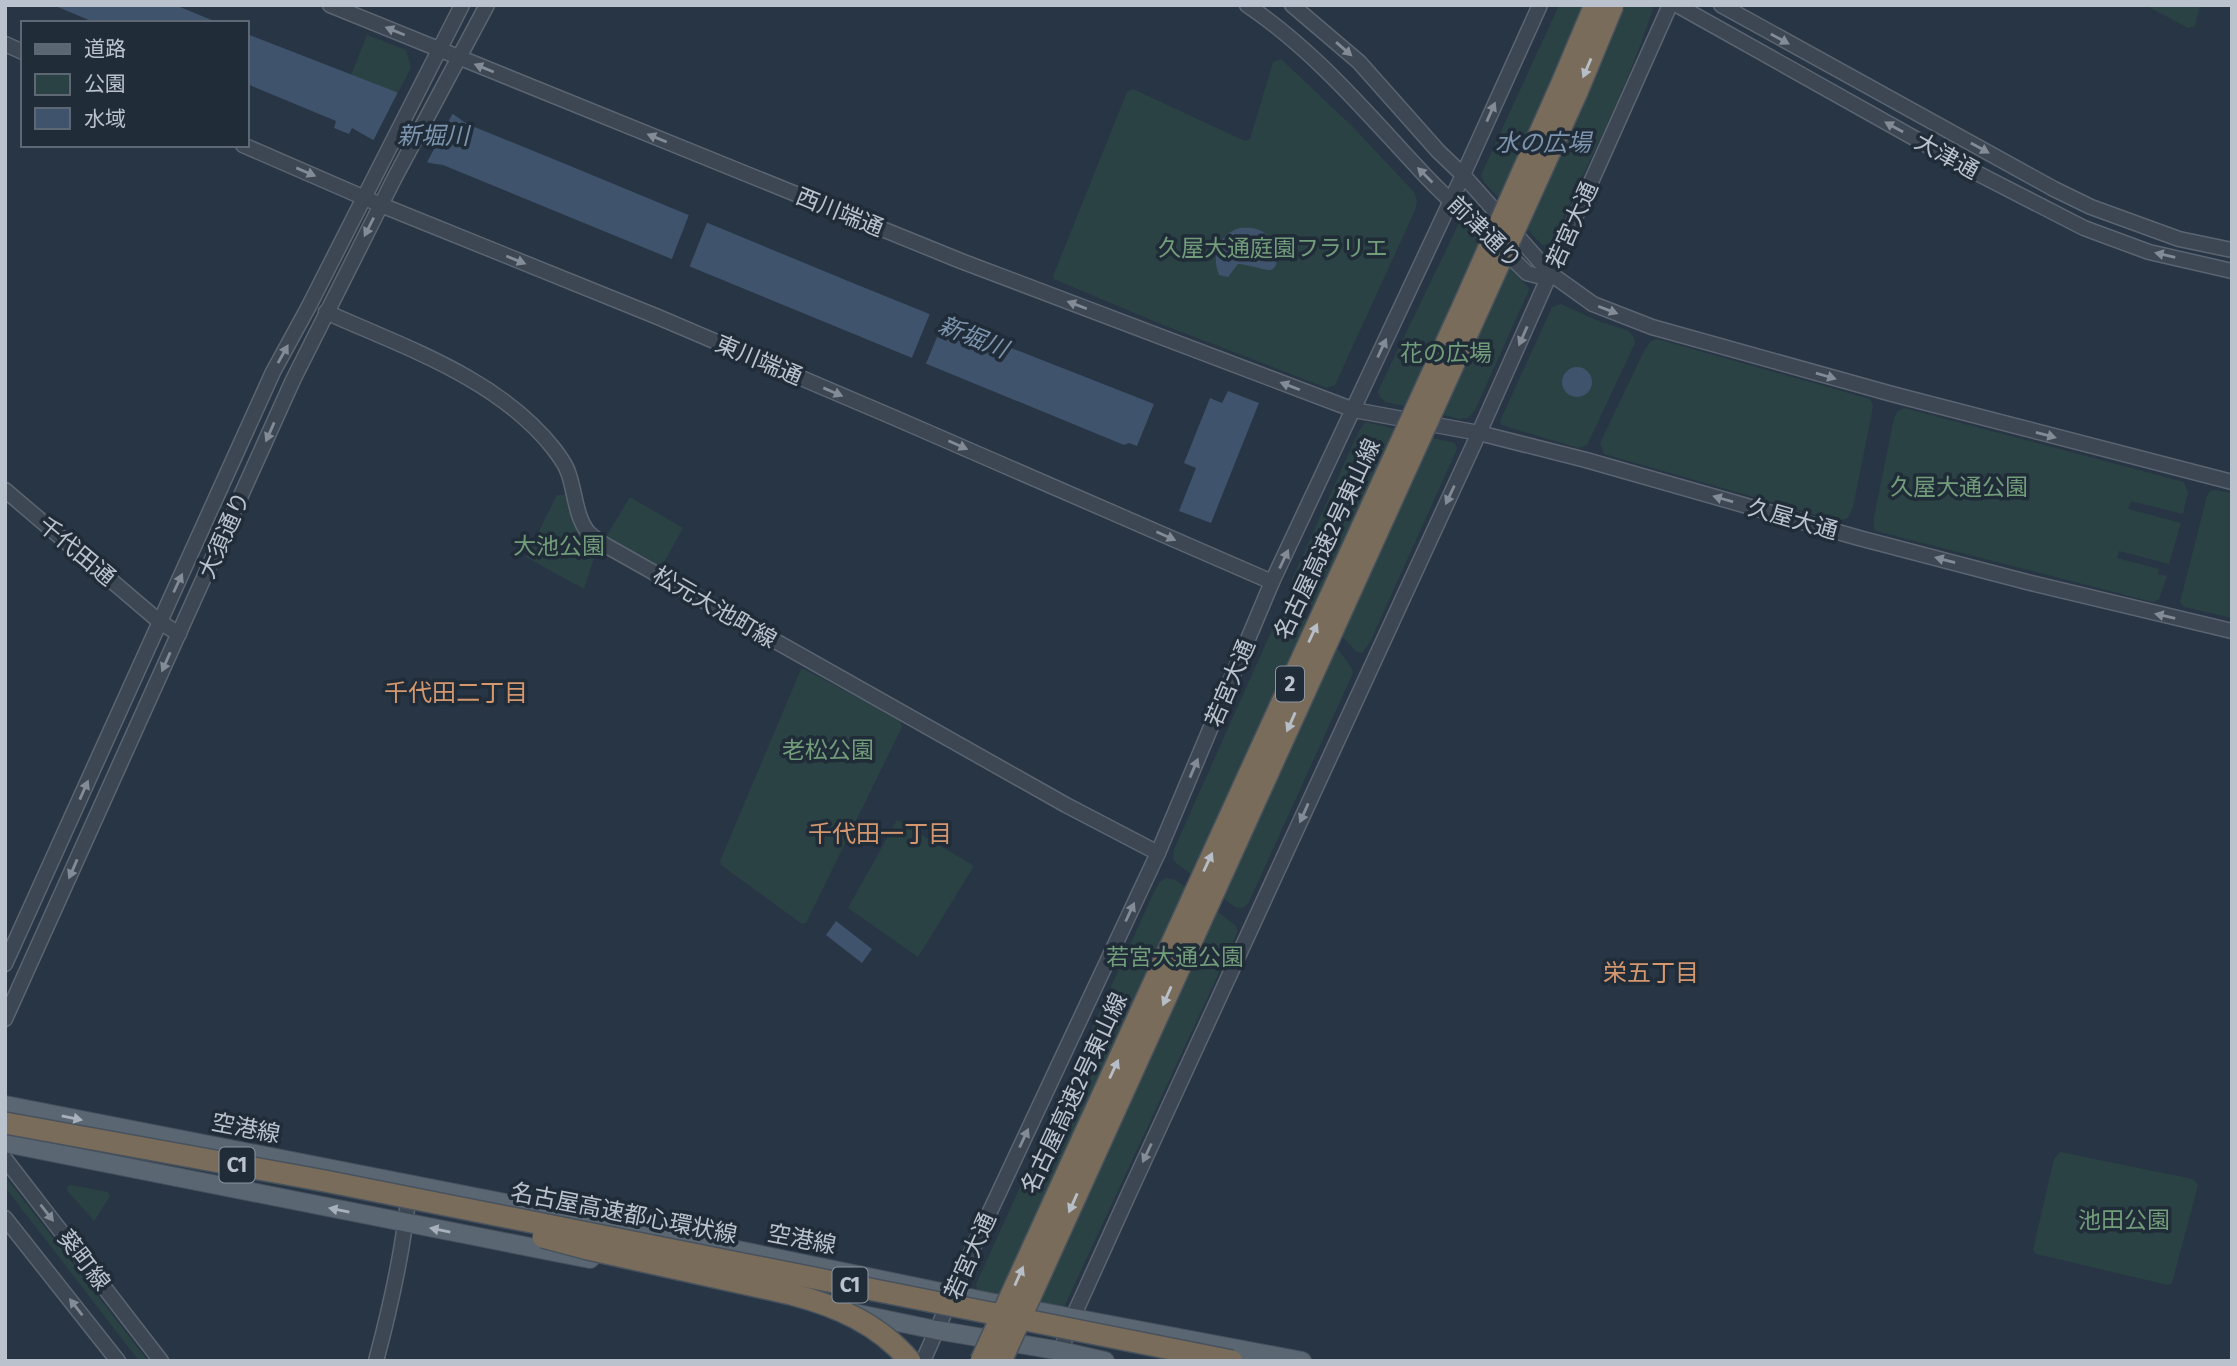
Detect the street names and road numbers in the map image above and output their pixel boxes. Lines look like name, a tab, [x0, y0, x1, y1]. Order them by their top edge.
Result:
street label: 大津通	[1910, 127, 1984, 185]
street label: 若宮大通	[1541, 177, 1603, 273]
street label: 西川端通	[792, 182, 888, 242]
street label: 前津通り	[1442, 190, 1528, 274]
street label: 東川端通	[711, 329, 807, 391]
street label: 名古屋高速2号東山線	[1268, 434, 1386, 644]
street label: 大須通り	[193, 487, 255, 583]
street label: 久屋大通	[1745, 493, 1841, 545]
street label: 千代田通	[33, 511, 121, 591]
street label: 松元大池町線	[648, 560, 782, 654]
street label: 若宮大通	[1199, 635, 1261, 731]
road number: 2	[1276, 666, 1304, 702]
street label: 名古屋高速2号東山線	[1015, 988, 1133, 1198]
street label: 空港線	[209, 1108, 283, 1148]
road number: C1	[219, 1148, 254, 1182]
street label: 名古屋高速都心環状線	[508, 1177, 740, 1249]
street label: 若宮大通	[939, 1208, 1001, 1304]
street label: 空港線	[765, 1219, 839, 1259]
street label: 葵町線	[52, 1224, 116, 1296]
road number: C1	[832, 1268, 868, 1302]

